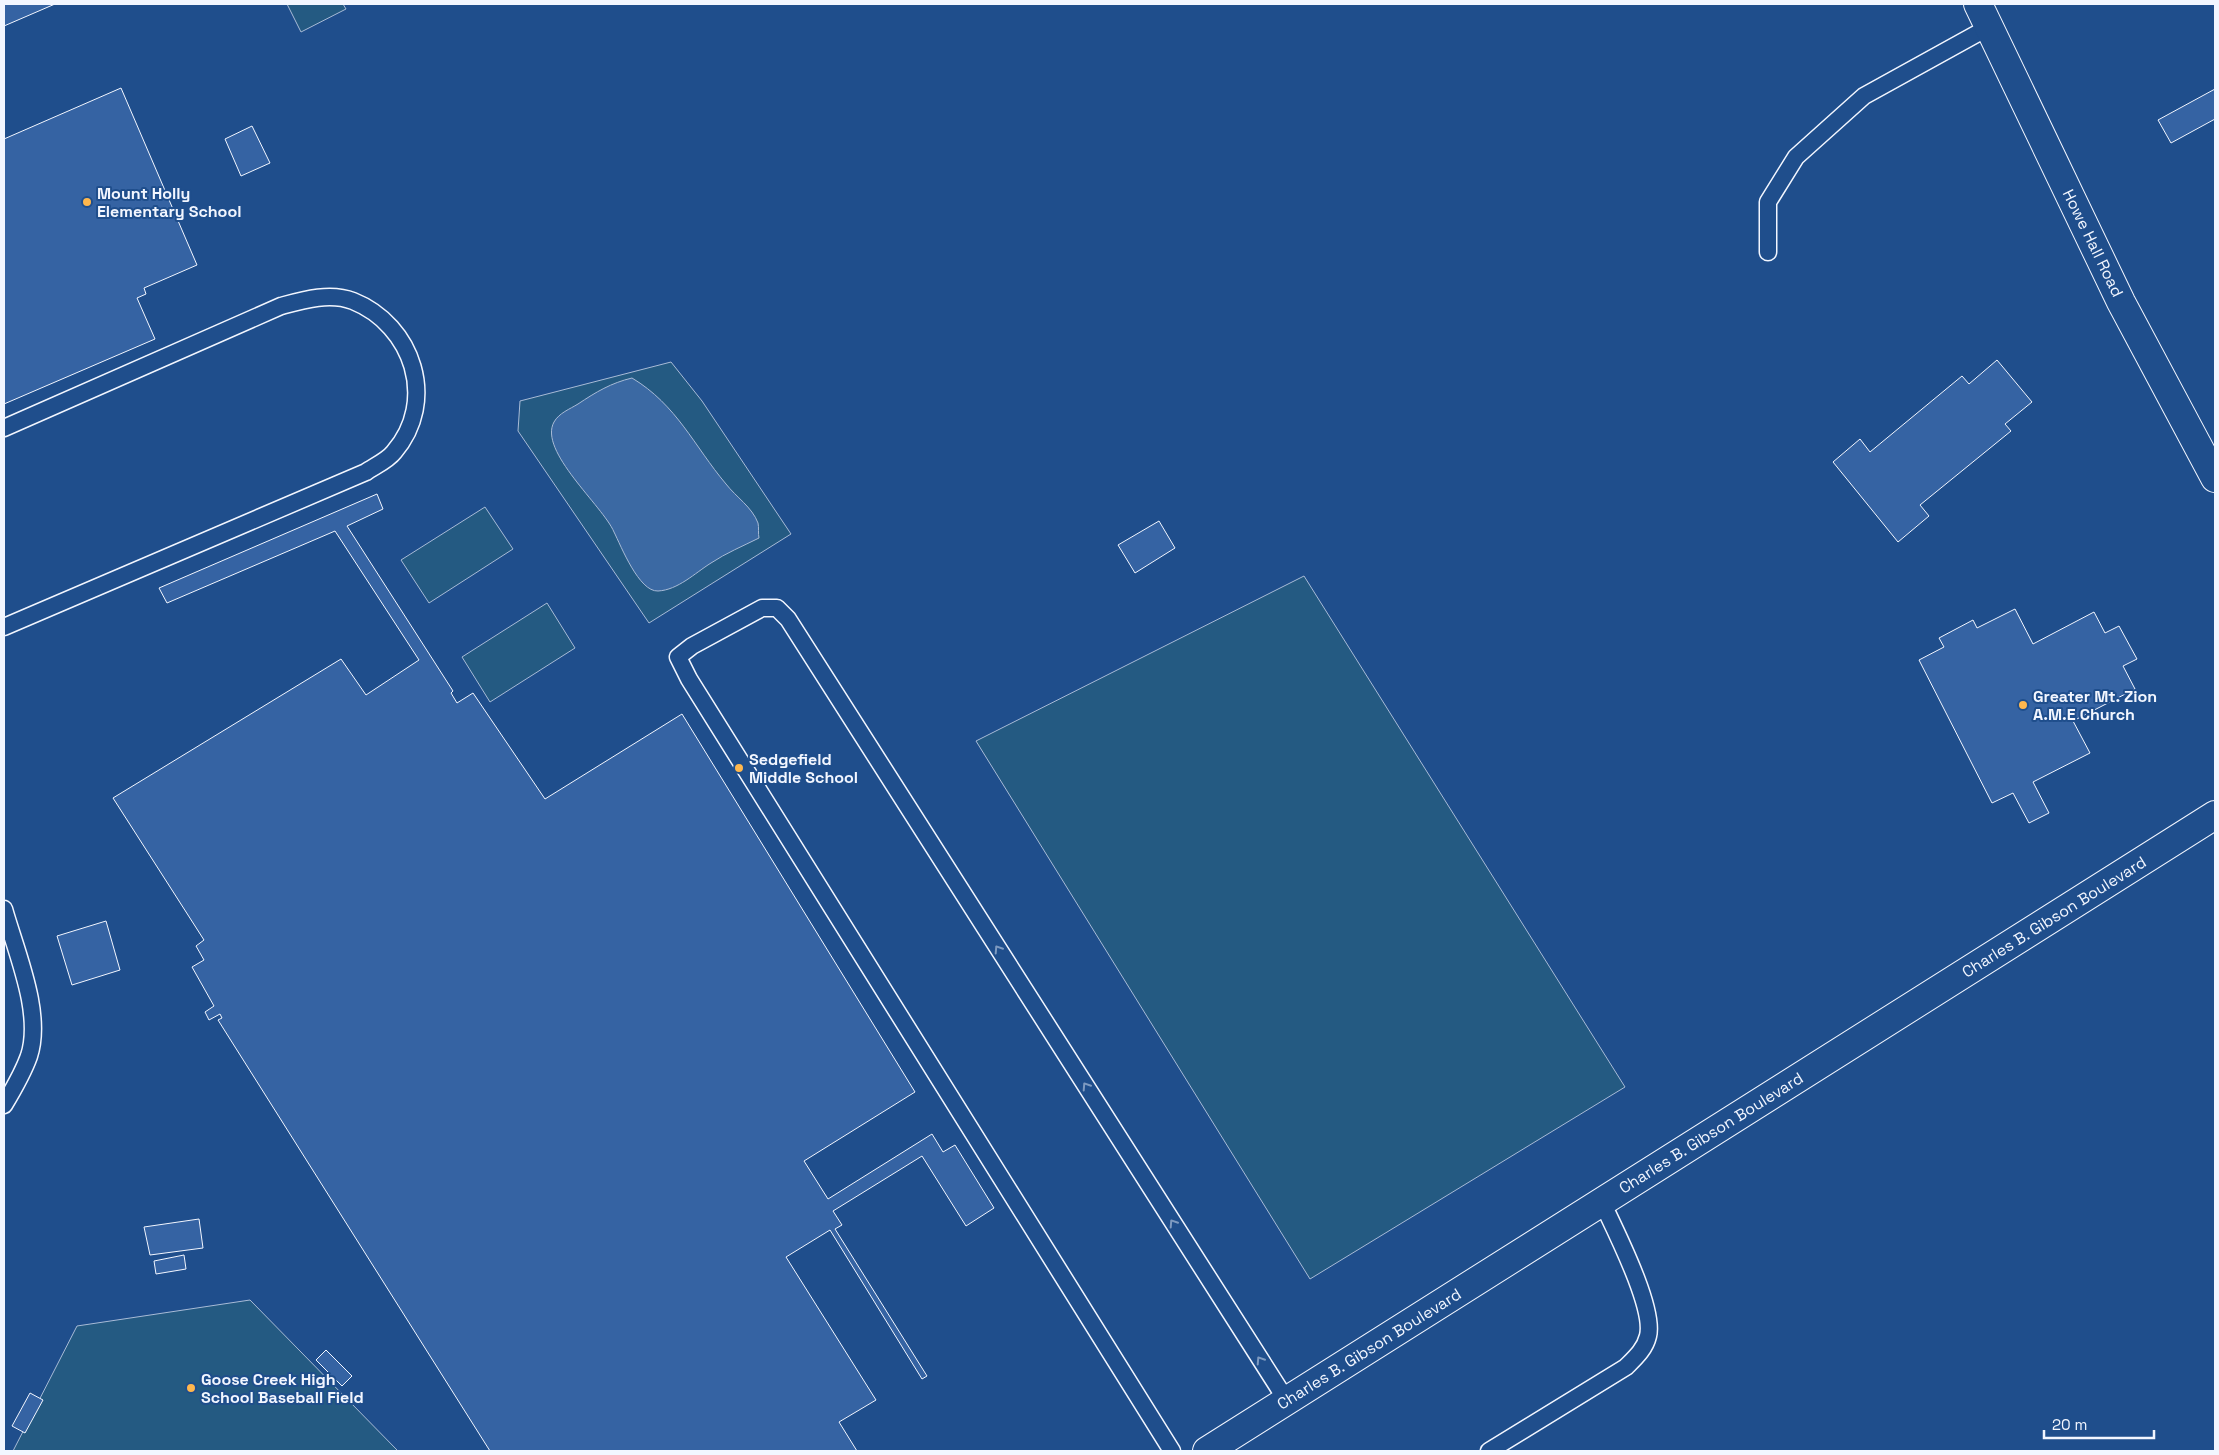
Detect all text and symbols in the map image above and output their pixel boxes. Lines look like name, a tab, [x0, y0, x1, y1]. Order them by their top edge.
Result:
place label: Mount Holly Elementary School	[97, 183, 241, 222]
street label: Howe Hall Road	[2058, 186, 2128, 300]
marker: Mount Holly Elementary School	[81, 196, 93, 208]
place label: Greater Mt. Zion A.M.E Church	[2033, 686, 2157, 725]
marker: Greater Mt. Zion A.M.E Church	[2017, 699, 2029, 711]
place label: Sedgefield Middle School	[749, 749, 858, 788]
marker: Sedgefield Middle School	[733, 762, 745, 774]
street label: Charles B. Gibson Boulevard	[1958, 852, 2150, 982]
one-way arrow	[995, 945, 1005, 954]
street label: Charles B. Gibson Boulevard	[1615, 1068, 1807, 1198]
one-way arrow	[1082, 1082, 1092, 1091]
one-way arrow	[1170, 1219, 1179, 1229]
street label: Charles B. Gibson Boulevard	[1273, 1284, 1465, 1414]
one-way arrow	[1257, 1356, 1267, 1365]
place label: Goose Creek High School Baseball Field	[201, 1369, 364, 1408]
marker: Goose Creek High School Baseball Field	[185, 1382, 197, 1394]
scale bar	[2044, 1408, 2154, 1440]
text: 20 m	[2052, 1415, 2087, 1434]

